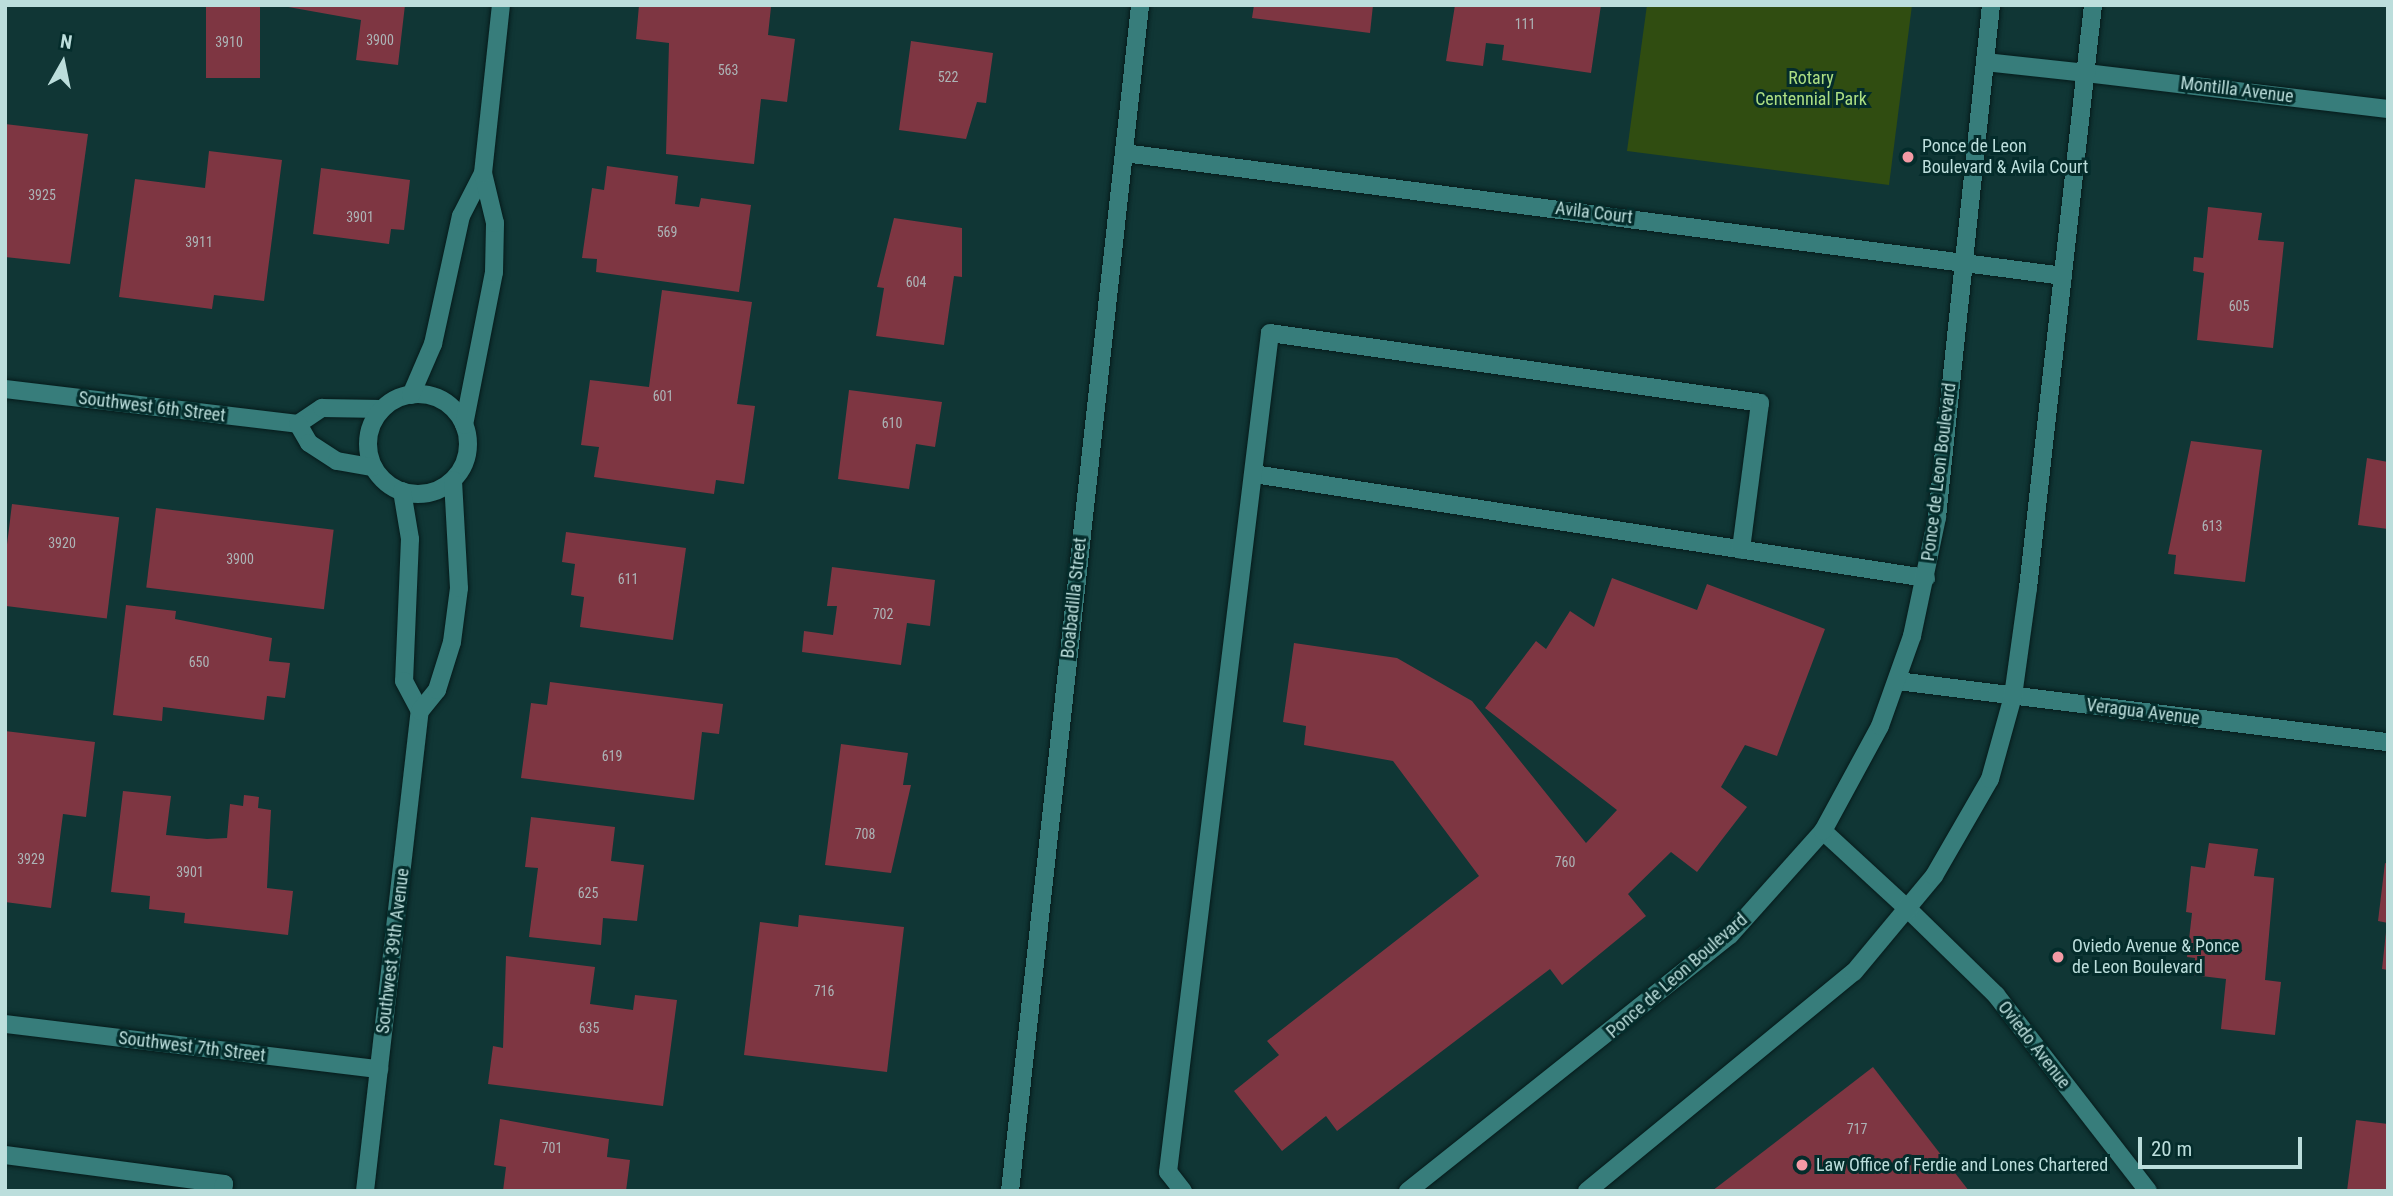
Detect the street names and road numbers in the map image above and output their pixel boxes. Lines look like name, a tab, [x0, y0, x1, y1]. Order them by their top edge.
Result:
street label: Montilla Avenue	[2179, 72, 2295, 108]
street label: Avila Court	[1554, 198, 1634, 228]
street label: Ponce de Leon Boulevard	[1917, 382, 1961, 562]
street label: Southwest 6th Street	[77, 387, 227, 427]
street label: Boabadilla Street	[1057, 537, 1091, 659]
street label: Veragua Avenue	[2085, 694, 2201, 730]
street label: Southwest 39th Avenue	[372, 867, 414, 1035]
street label: Ponce de Leon Boulevard	[1602, 909, 1752, 1043]
street label: Oviedo Avenue	[1993, 997, 2075, 1093]
street label: Southwest 7th Street	[117, 1027, 267, 1067]

